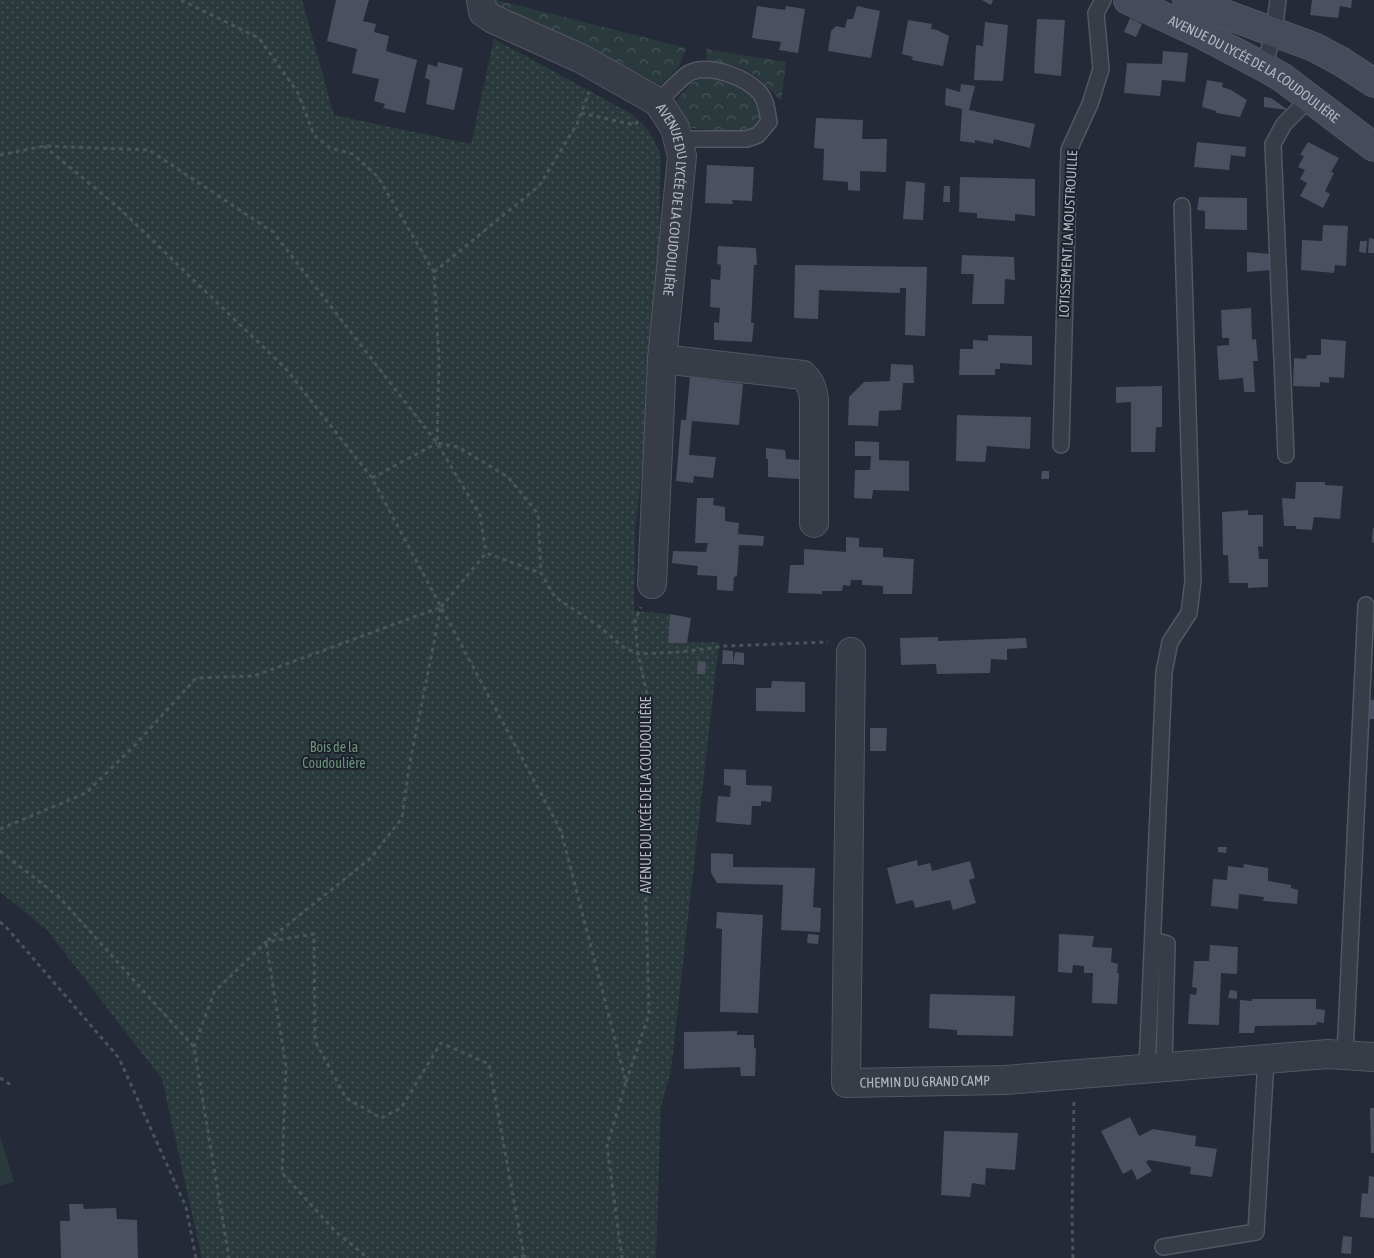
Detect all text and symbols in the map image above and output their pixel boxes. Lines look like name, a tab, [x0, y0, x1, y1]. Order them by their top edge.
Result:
street label: AVENUE DU LYCÉE DE LA COUDOULIÈRE	[1166, 12, 1343, 126]
street label: AVENUE DU LYCÉE DE LA COUDOULIÈRE	[653, 100, 691, 296]
street label: LOTISSEMENT LA MOUSTROUILLE	[1056, 150, 1080, 318]
street label: AVENUE DU LYCÉE DE LA COUDOULIÈRE	[638, 697, 654, 893]
park label: Bois de la Coudoulière	[302, 739, 366, 771]
street label: CHEMIN DU GRAND CAMP	[860, 1072, 990, 1091]

